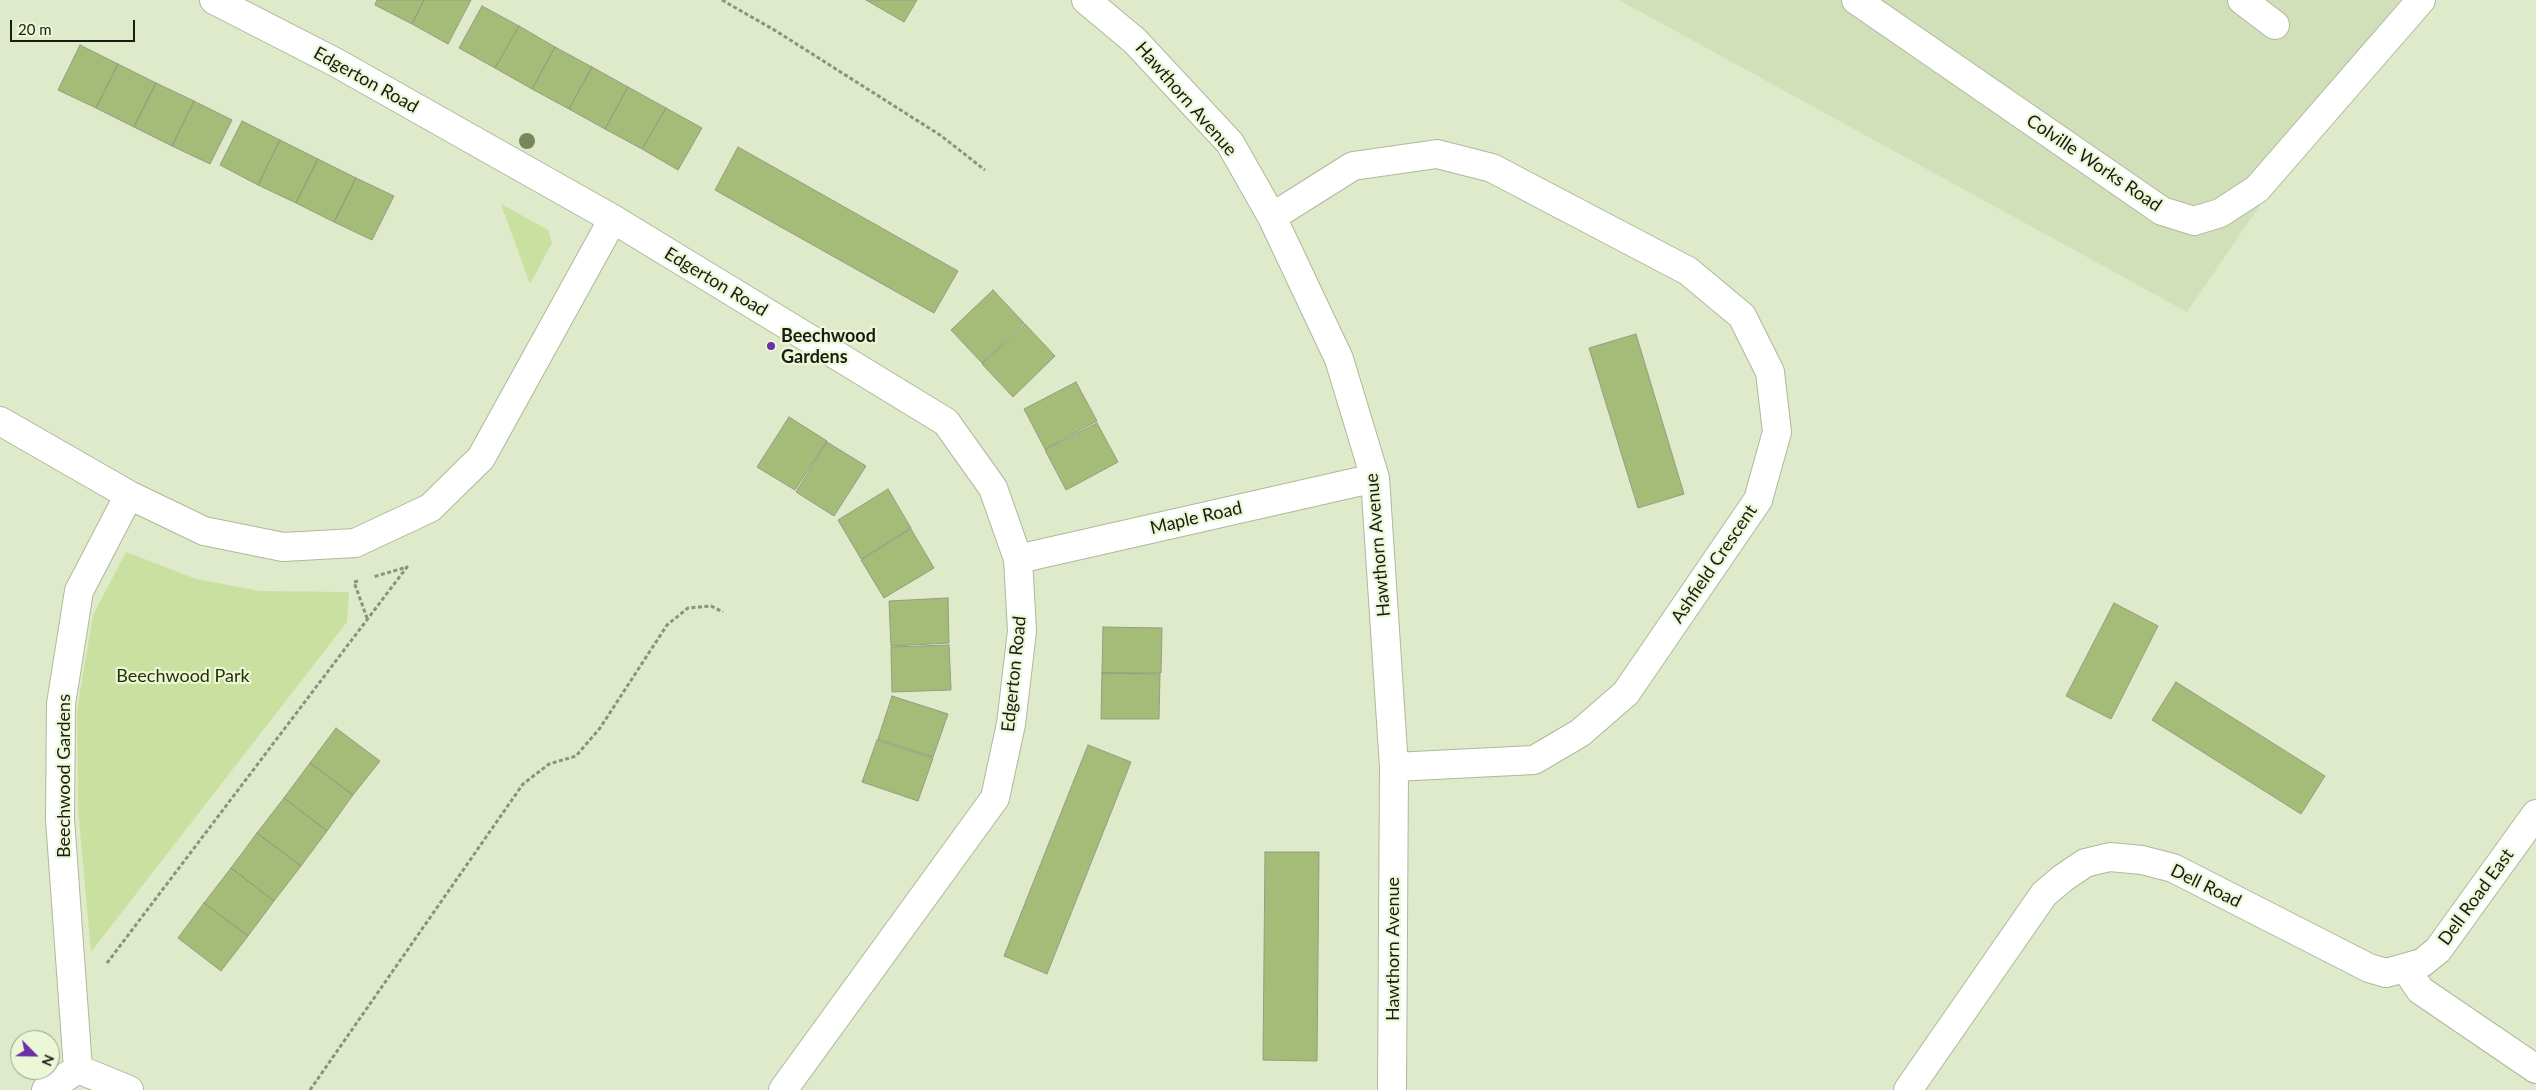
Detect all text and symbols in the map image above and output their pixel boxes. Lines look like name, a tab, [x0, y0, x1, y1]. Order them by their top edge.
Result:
scale bar	[12, 10, 138, 42]
text: 20 m	[18, 20, 52, 38]
street label: Hawthorn Avenue	[1131, 38, 1241, 160]
street label: Edgerton Road	[310, 42, 422, 118]
street label: Colville Works Road	[2022, 110, 2166, 216]
street label: Edgerton Road	[660, 243, 772, 321]
place label: Beechwood Gardens	[781, 325, 876, 368]
marker: Beechwood Gardens	[765, 340, 777, 352]
street label: Hawthorn Avenue	[1361, 472, 1395, 618]
street label: Maple Road	[1148, 497, 1244, 539]
street label: Ashfield Crescent	[1666, 501, 1762, 627]
street label: Edgerton Road	[997, 615, 1031, 733]
park label: Beechwood Park	[116, 665, 250, 687]
street label: Beechwood Gardens	[53, 694, 75, 858]
street label: Dell Road East	[2434, 844, 2518, 950]
street label: Dell Road	[2167, 860, 2245, 912]
street label: Hawthorn Avenue	[1382, 877, 1404, 1021]
north arrow	[10, 1030, 60, 1080]
text: N	[38, 1052, 58, 1069]

